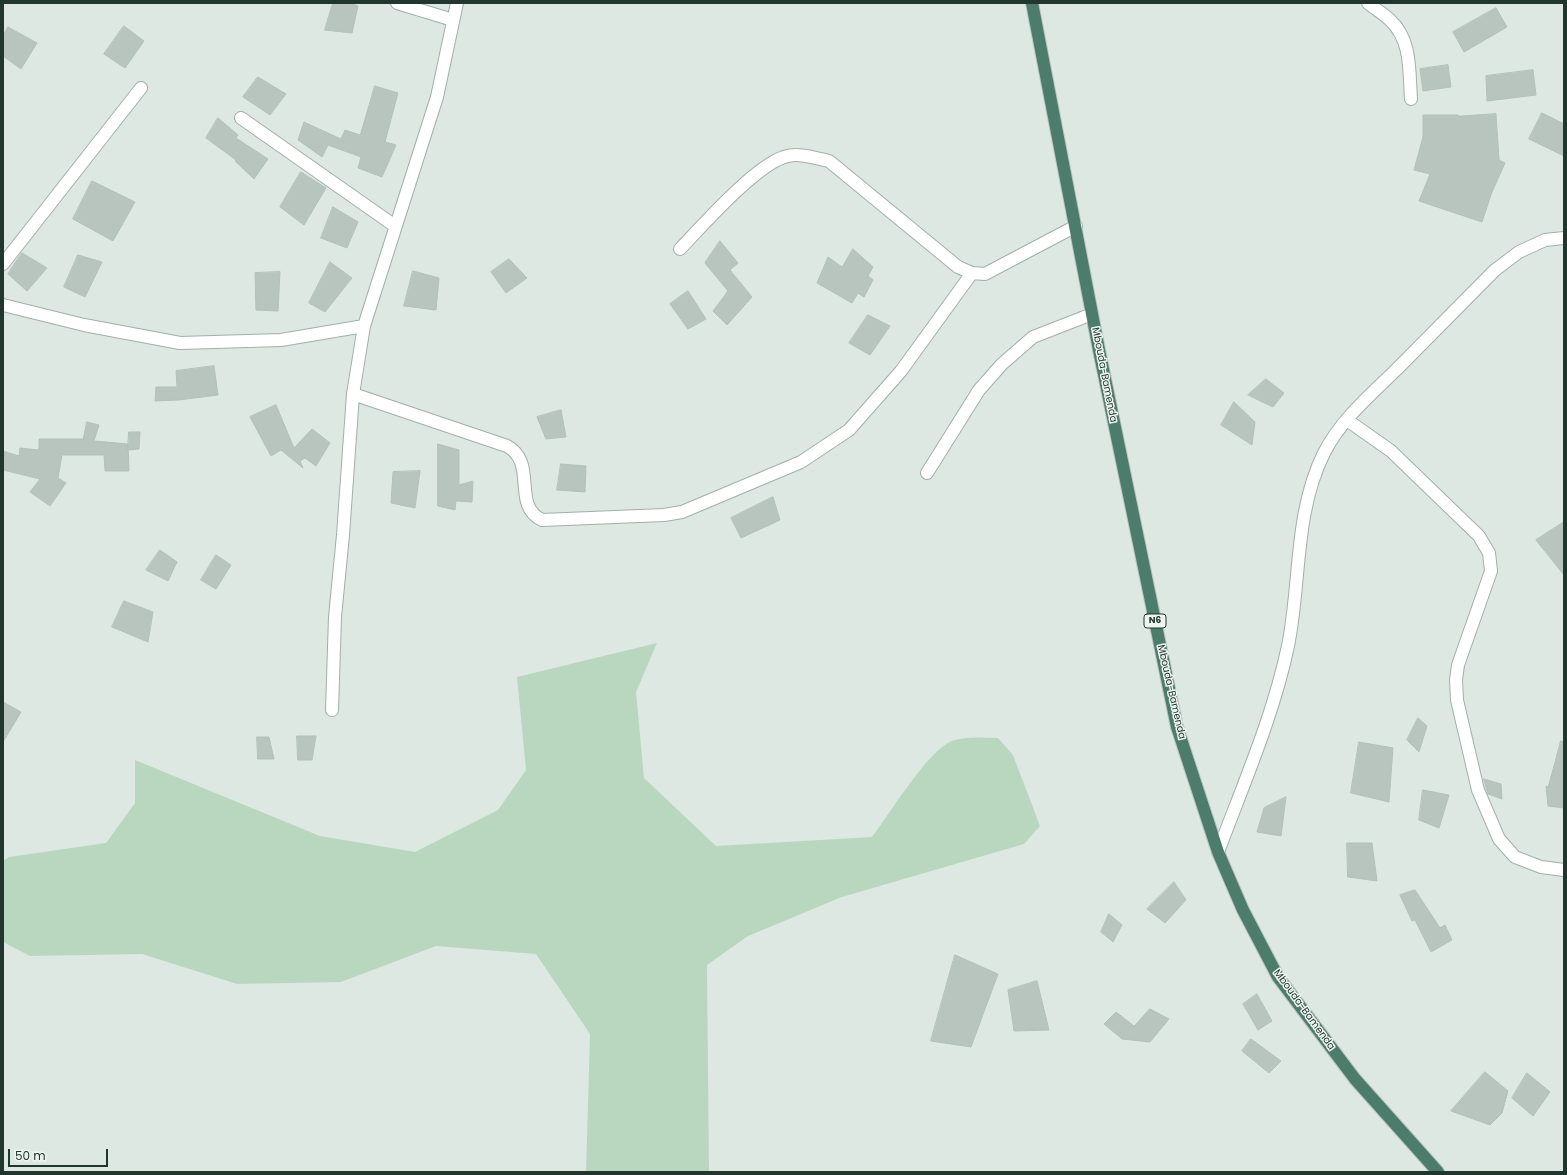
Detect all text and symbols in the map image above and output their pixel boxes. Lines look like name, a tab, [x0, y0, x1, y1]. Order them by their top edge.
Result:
street label: Mbouda-Bamenda	[1089, 326, 1119, 424]
road number: N6	[1144, 614, 1166, 628]
street label: Mbouda-Bamenda	[1154, 644, 1188, 740]
street label: Mbouda-Bamenda	[1271, 967, 1337, 1053]
scale bar	[10, 1141, 110, 1167]
text: 50 m	[15, 1147, 46, 1164]

